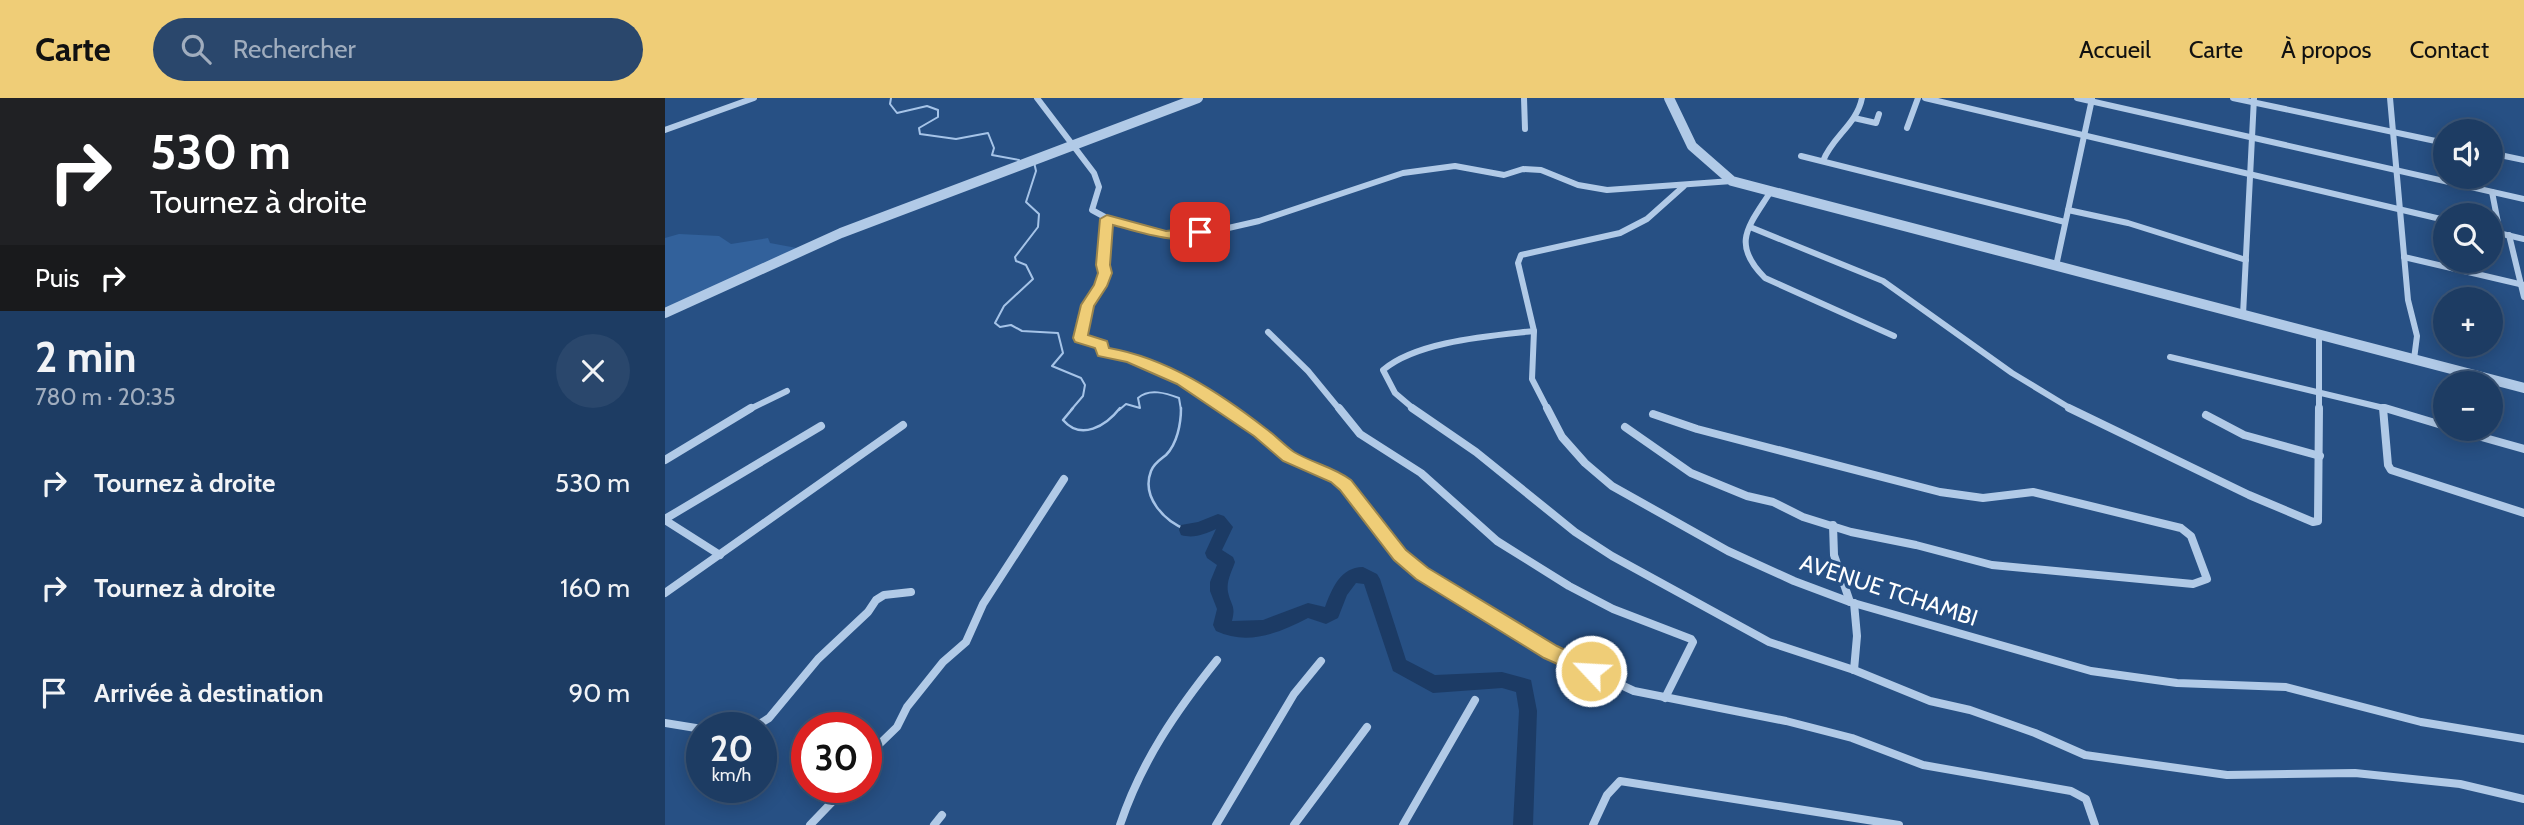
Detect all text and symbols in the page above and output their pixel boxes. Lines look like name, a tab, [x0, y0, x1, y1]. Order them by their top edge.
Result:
search box	[153, 18, 643, 81]
text: Carte	[35, 29, 111, 69]
icon: search	[177, 30, 215, 68]
text: Rechercher	[233, 33, 356, 65]
text: Accueil	[2079, 35, 2151, 64]
text: Carte	[2189, 35, 2243, 64]
text: À propos	[2281, 35, 2372, 64]
text: Contact	[2410, 35, 2489, 64]
map controls	[2433, 119, 2503, 441]
button: sound	[2433, 119, 2503, 189]
text: 530 m	[150, 122, 291, 181]
icon: right	[35, 126, 126, 217]
text: Tournez à droite	[150, 182, 367, 221]
pin	[1170, 202, 1230, 262]
button: search	[2433, 203, 2503, 273]
icon: arrive	[1181, 213, 1219, 251]
icon: right	[94, 259, 132, 297]
text: Puis	[35, 262, 80, 294]
button: +	[2433, 287, 2503, 357]
text: 2 min	[35, 331, 136, 383]
button: close	[556, 334, 630, 408]
button: −	[2433, 371, 2503, 441]
text: 780 m · 20:35	[35, 383, 176, 411]
icon: right	[35, 464, 73, 502]
text: Tournez à droite	[94, 467, 276, 499]
text: 530 m	[555, 467, 630, 499]
street label: AVENUE TCHAMBI	[1797, 548, 1981, 632]
icon: right	[35, 569, 73, 607]
text: Tournez à droite	[94, 572, 276, 604]
text: 160 m	[560, 572, 630, 604]
position arrow	[1554, 634, 1628, 708]
icon: arrive	[35, 674, 73, 712]
text: Arrivée à destination	[94, 677, 324, 709]
text: 90 m	[568, 677, 630, 709]
speed limit sign: 30	[791, 712, 882, 803]
text: 20	[710, 727, 753, 770]
text: km/h	[712, 764, 751, 786]

